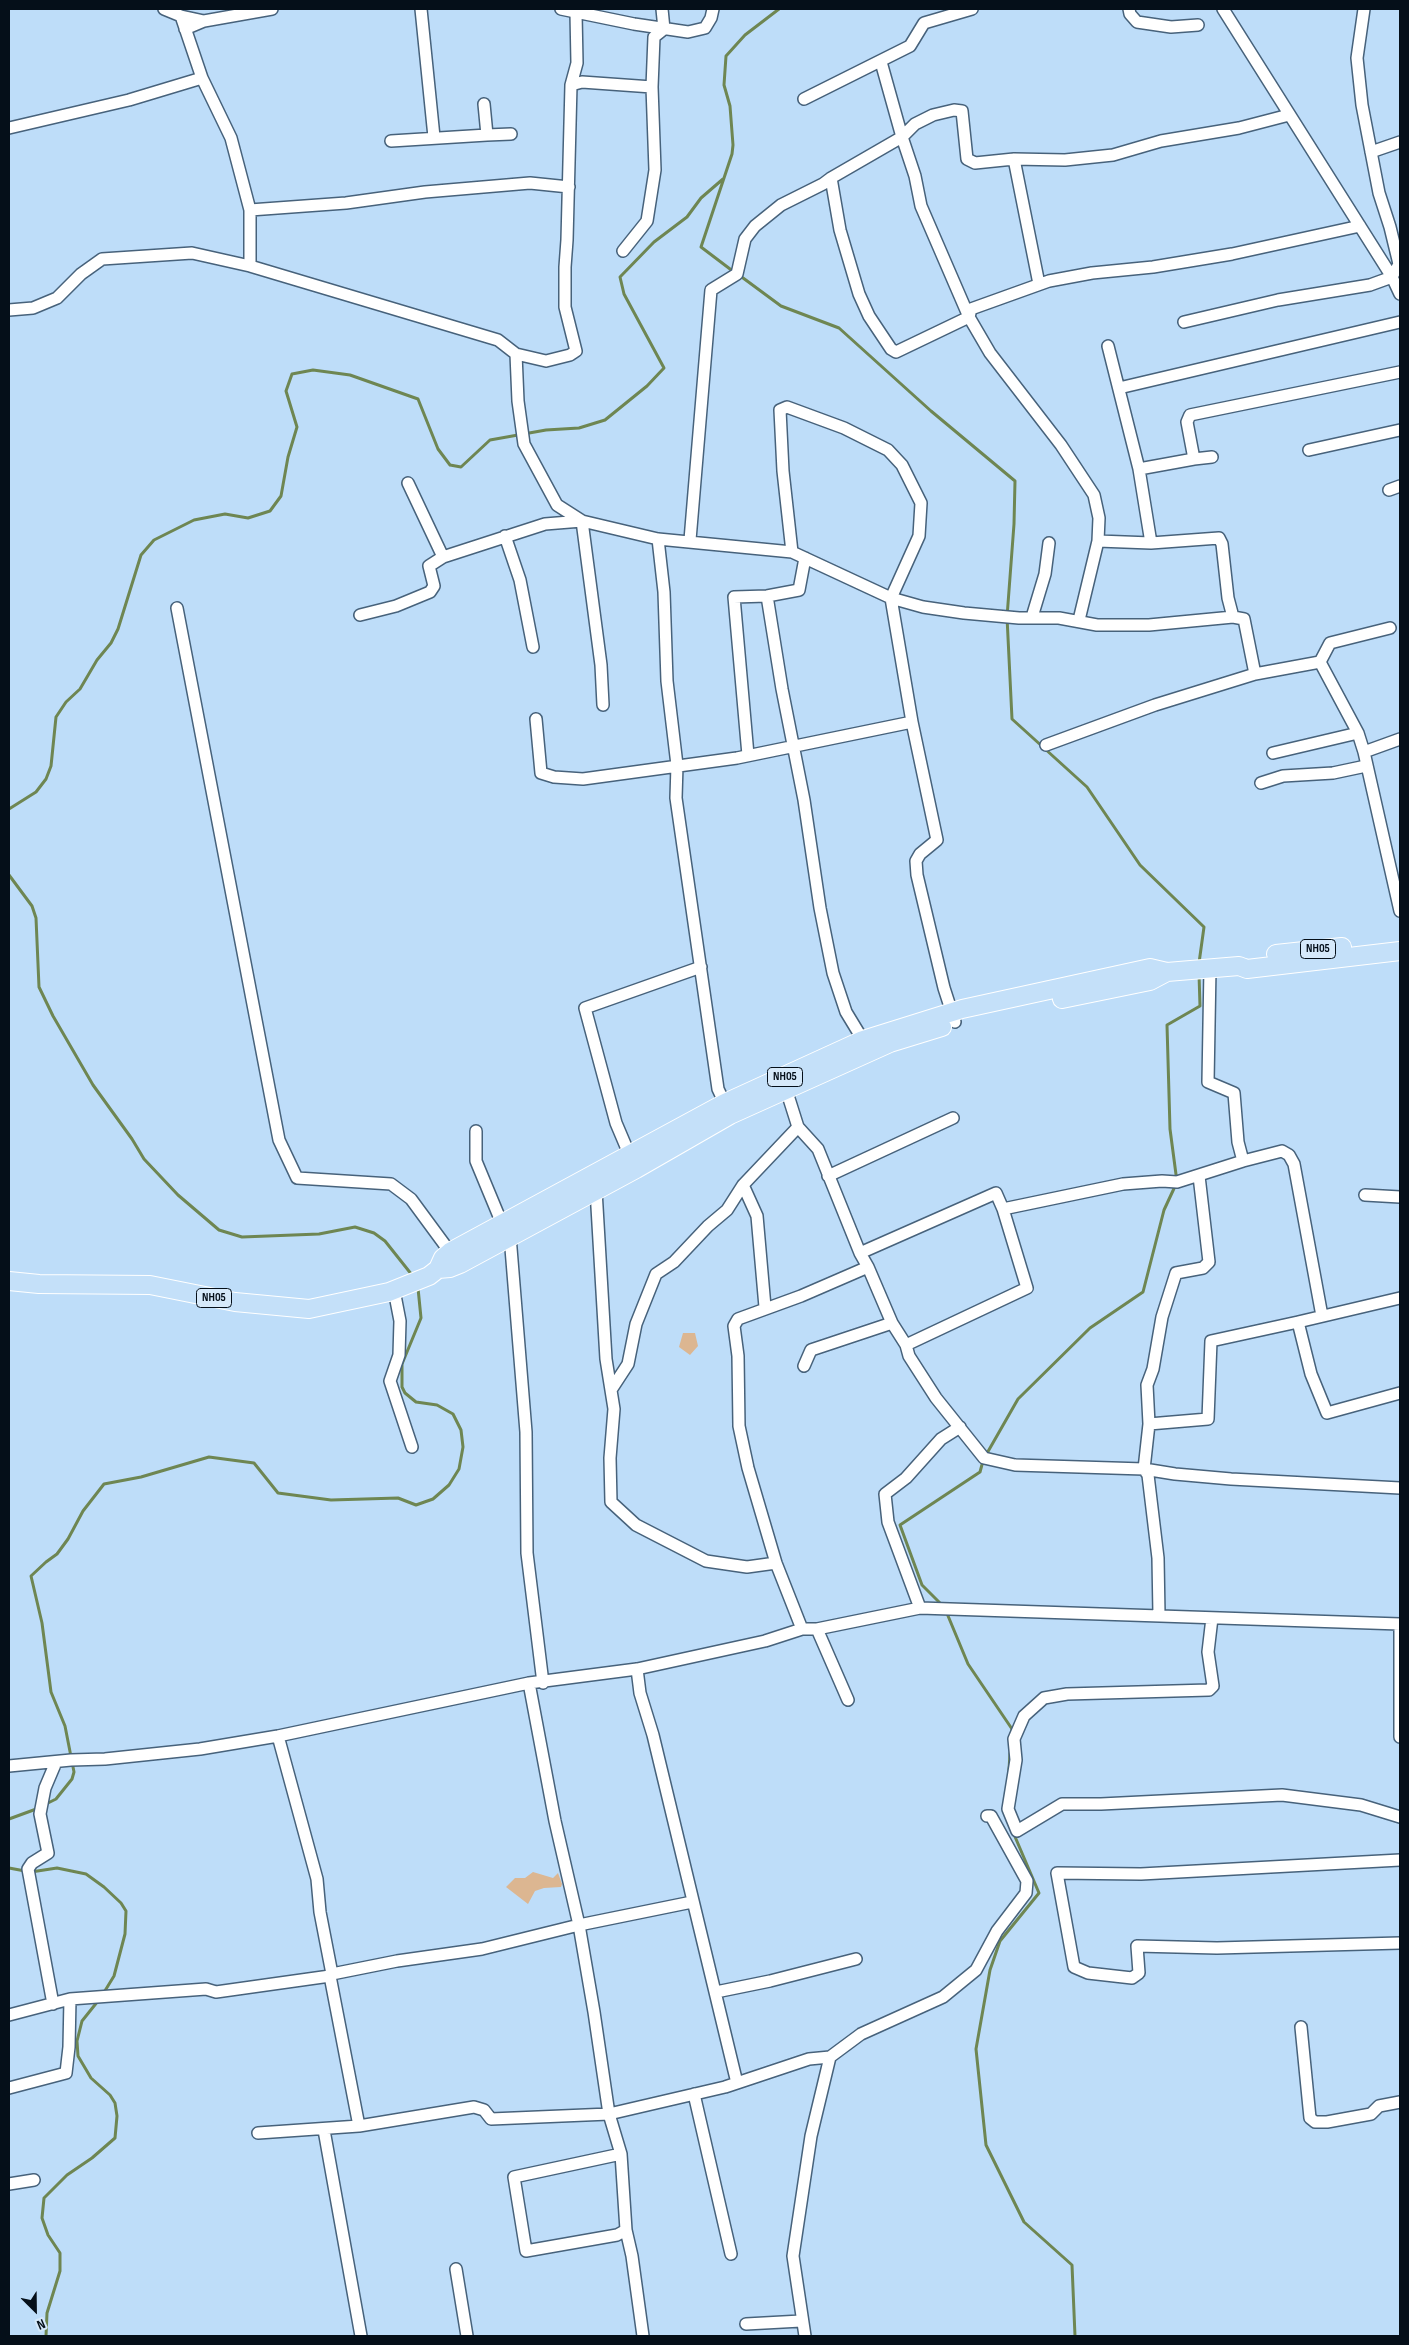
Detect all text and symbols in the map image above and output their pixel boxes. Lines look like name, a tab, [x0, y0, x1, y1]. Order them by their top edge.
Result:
road number: NH05	[1300, 940, 1336, 959]
road number: NH05	[768, 1068, 802, 1086]
road number: NH05	[196, 1289, 232, 1308]
north arrow	[10, 2285, 60, 2335]
text: N	[34, 2315, 48, 2334]

